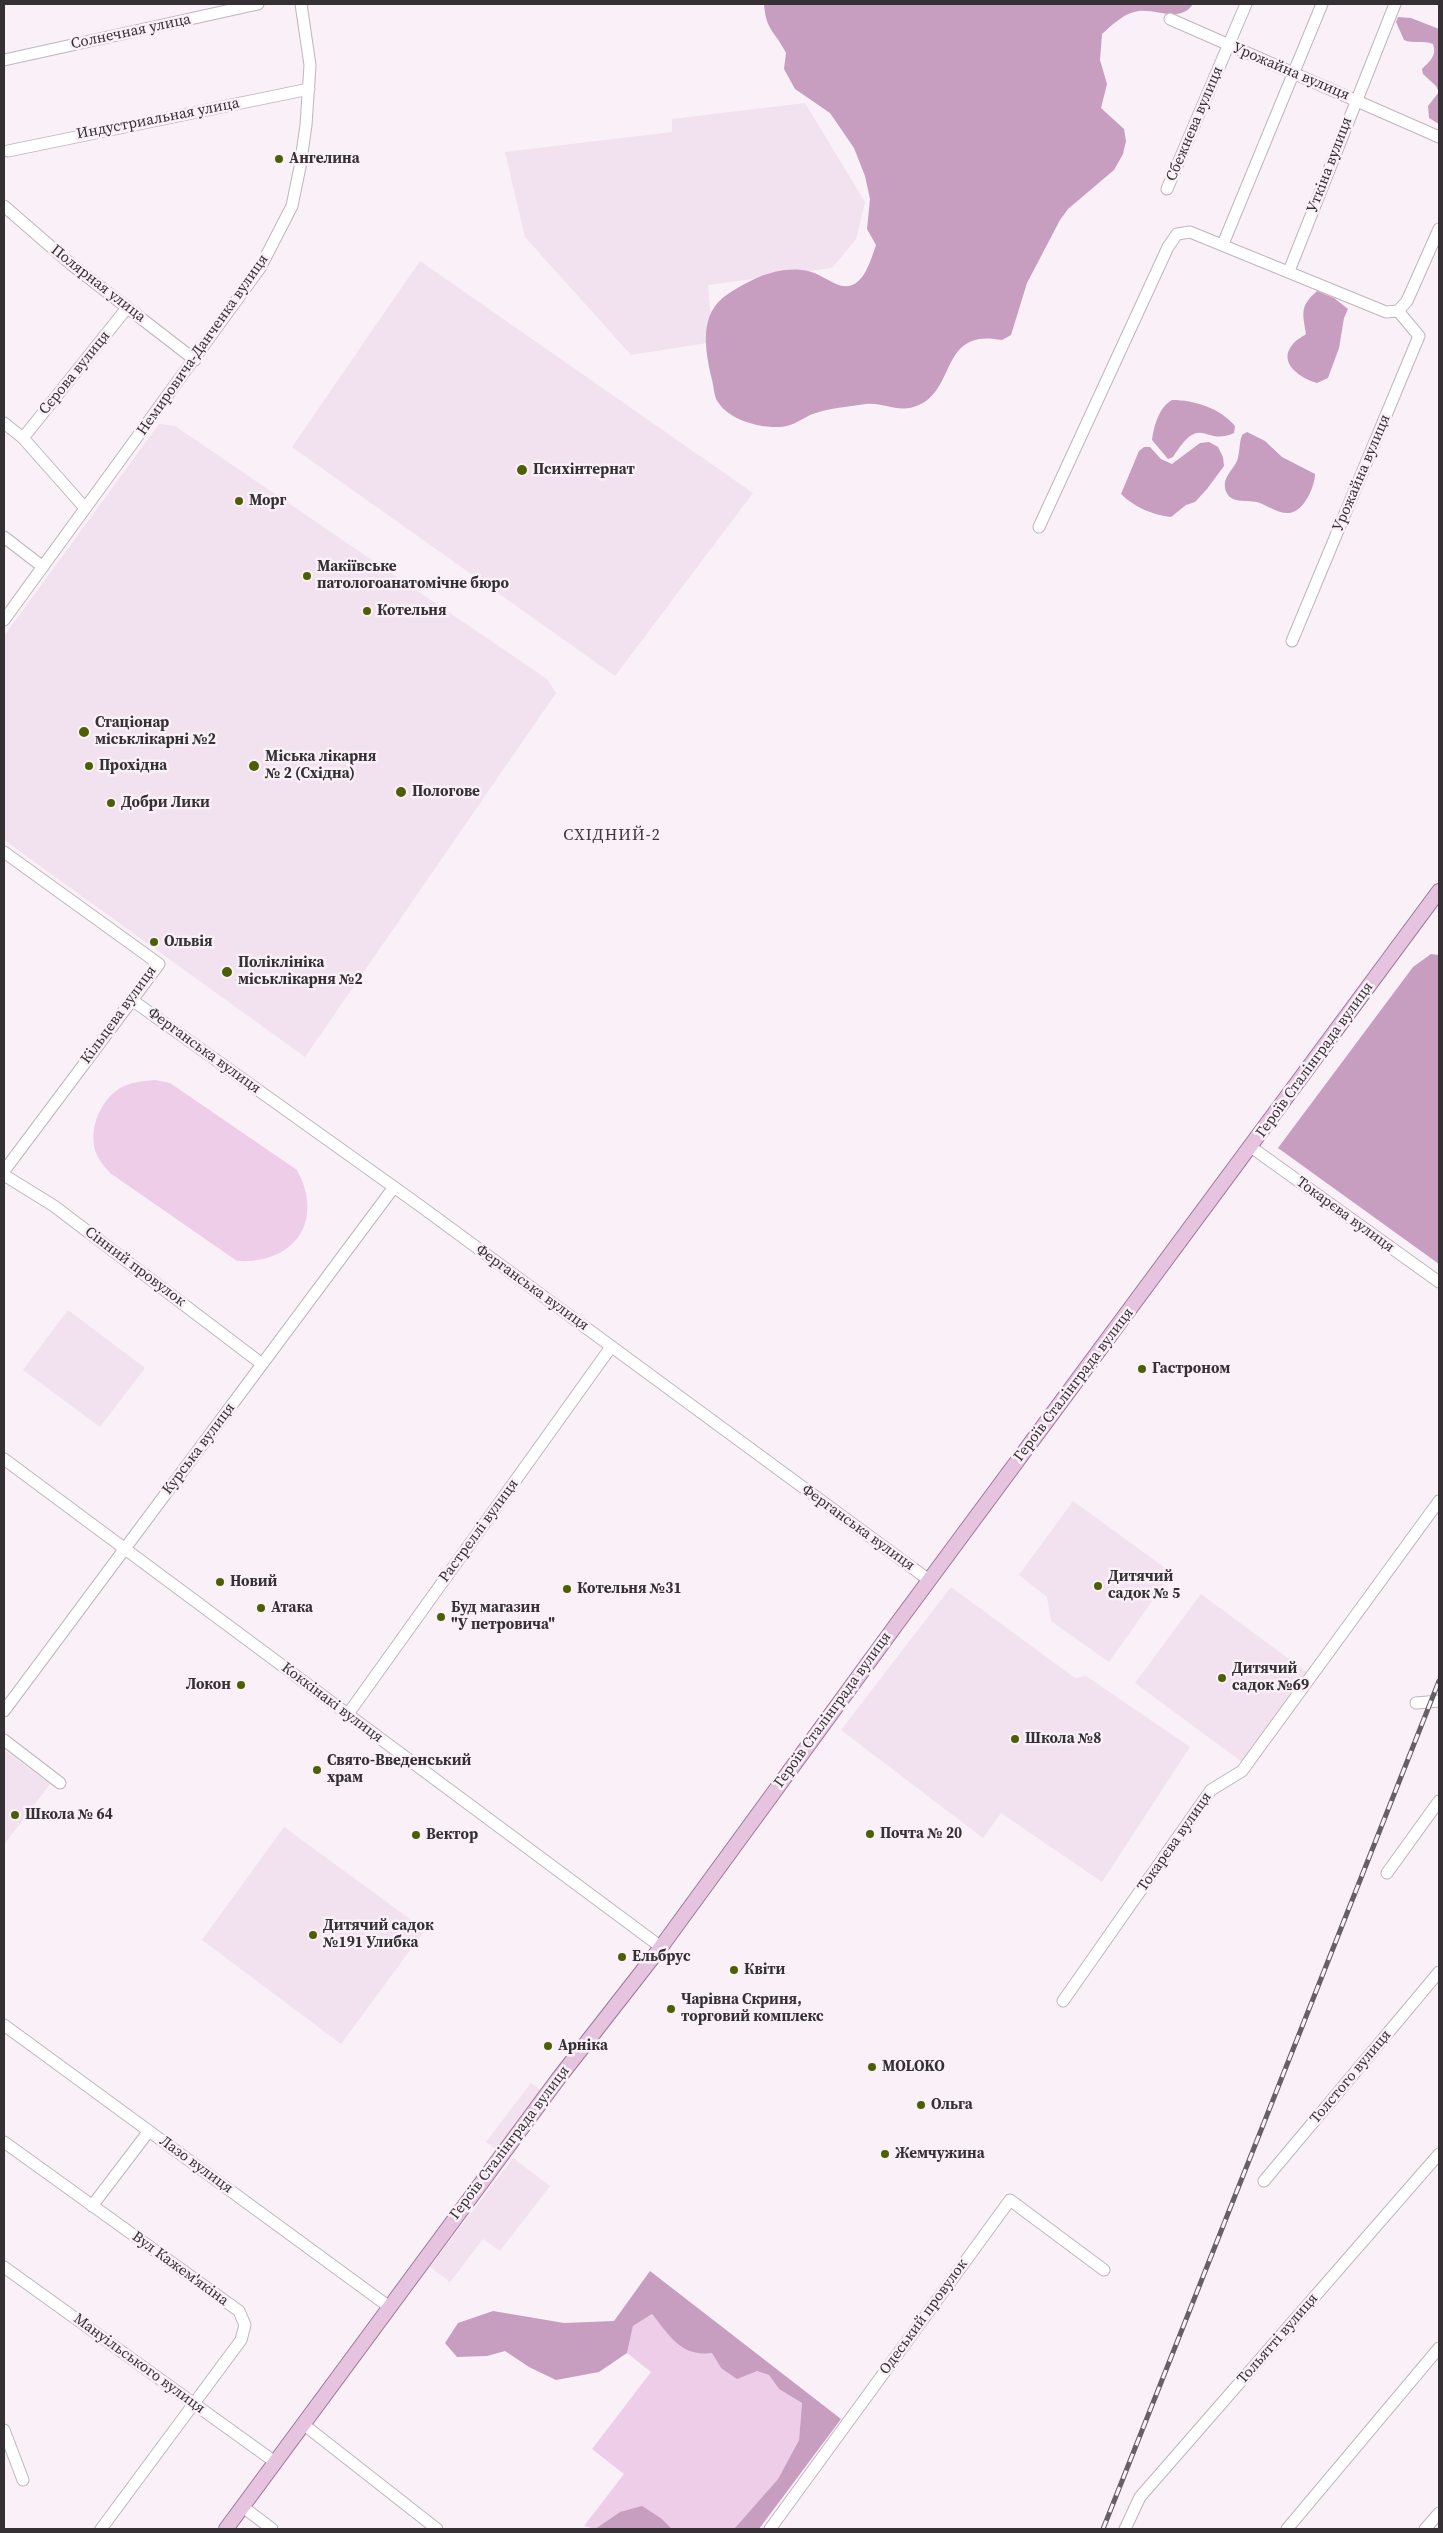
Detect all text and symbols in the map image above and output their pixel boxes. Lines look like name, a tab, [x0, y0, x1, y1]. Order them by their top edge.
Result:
street label: Солнечная улица	[69, 11, 193, 53]
street label: Урожайна вулиця	[1230, 39, 1352, 105]
street label: Сбежнева вулиця	[1163, 64, 1227, 184]
street label: Индустриальная улица	[75, 94, 241, 144]
street label: Уткiна вулиця	[1304, 115, 1356, 215]
place label: Ангелина	[289, 150, 360, 168]
marker: Ангелина	[273, 153, 285, 165]
street label: Полярная улица	[47, 241, 149, 327]
street label: Немировича-Данченка вулиця	[133, 251, 273, 439]
street label: Сєрова вулиця	[36, 327, 114, 419]
street label: Урожайна вулиця	[1329, 412, 1395, 534]
place label: Психінтернат	[533, 461, 635, 479]
marker: Психінтернат	[515, 463, 529, 477]
place label: Морг	[249, 492, 286, 510]
marker: Морг	[233, 495, 245, 507]
place label: Макіївське патологоанатомічне бюро	[317, 558, 509, 593]
marker: Макіївське патологоанатомічне бюро	[301, 570, 313, 582]
place label: Котельня	[377, 602, 447, 620]
marker: Котельня	[361, 605, 373, 617]
place label: Стаціонар міськлікарні №2	[95, 714, 216, 749]
marker: Стаціонар міськлікарні №2	[77, 725, 91, 739]
place label: Міська лікарня № 2 (Східна)	[265, 748, 376, 783]
place label: Прохідна	[99, 757, 167, 775]
marker: Міська лікарня № 2 (Східна)	[247, 759, 261, 773]
marker: Прохідна	[83, 760, 95, 772]
place label: Пологове	[412, 783, 480, 801]
marker: Пологове	[394, 785, 408, 799]
place label: Добри Лики	[121, 794, 210, 812]
marker: Добри Лики	[105, 797, 117, 809]
district label: СХІДНИЙ-2	[562, 826, 662, 846]
place label: Ольвія	[164, 933, 212, 951]
marker: Ольвія	[148, 936, 160, 948]
place label: Поліклініка міськлікарня №2	[238, 954, 363, 989]
street label: Кільцева вулиця	[77, 963, 161, 1067]
marker: Поліклініка міськлікарня №2	[220, 965, 234, 979]
street label: Героїв Сталінграда вулиця	[1253, 979, 1377, 1141]
street label: Ферганська вулиця	[144, 1004, 264, 1098]
street label: Токарєва вулиця	[1292, 1173, 1398, 1257]
street label: Сінний провулок	[81, 1223, 189, 1311]
street label: Ферганська вулиця	[472, 1241, 592, 1335]
street label: Героїв Сталінграда вулиця	[1010, 1305, 1138, 1465]
place label: Гастроном	[1152, 1360, 1230, 1378]
marker: Гастроном	[1136, 1363, 1148, 1375]
street label: Курська вулиця	[159, 1400, 239, 1498]
street label: Растреллі вулиця	[435, 1476, 523, 1586]
street label: Ферганська вулиця	[798, 1481, 918, 1575]
place label: Дитячий садок № 5	[1108, 1568, 1180, 1603]
place label: Новий	[230, 1573, 277, 1591]
marker: Новий	[214, 1576, 226, 1588]
place label: Котельня №31	[577, 1580, 682, 1598]
marker: Дитячий садок № 5	[1092, 1580, 1104, 1592]
marker: Котельня №31	[561, 1583, 573, 1595]
place label: Атака	[271, 1599, 313, 1617]
place label: Буд магазин "У петровича"	[451, 1599, 555, 1634]
marker: Атака	[255, 1602, 267, 1614]
marker: Буд магазин "У петровича"	[435, 1611, 447, 1623]
street label: Героїв Сталінграда вулиця	[771, 1629, 895, 1791]
street label: Коккінакі вулиця	[278, 1659, 386, 1747]
place label: Дитячий садок №69	[1232, 1660, 1309, 1695]
marker: Дитячий садок №69	[1216, 1672, 1228, 1684]
place label: Локон	[186, 1676, 231, 1694]
marker: Локон	[235, 1679, 247, 1691]
place label: Школа №8	[1025, 1730, 1101, 1748]
marker: Школа №8	[1009, 1733, 1021, 1745]
place label: Свято-Введенський храм	[327, 1752, 471, 1787]
marker: Свято-Введенський храм	[311, 1764, 323, 1776]
street label: Токарєва вулиця	[1134, 1789, 1216, 1895]
place label: Школа № 64	[25, 1806, 113, 1824]
marker: Школа № 64	[9, 1809, 21, 1821]
place label: Почта № 20	[880, 1825, 962, 1843]
place label: Вектор	[426, 1826, 478, 1844]
marker: Почта № 20	[864, 1828, 876, 1840]
marker: Вектор	[410, 1829, 422, 1841]
place label: Дитячий садок №191 Улибка	[323, 1917, 434, 1952]
marker: Дитячий садок №191 Улибка	[307, 1929, 319, 1941]
place label: Ельбрус	[632, 1948, 691, 1966]
marker: Ельбрус	[616, 1951, 628, 1963]
place label: Квіти	[744, 1961, 785, 1979]
marker: Квіти	[728, 1964, 740, 1976]
place label: Чарівна Скриня, торговий комплекс	[681, 1991, 824, 2026]
marker: Чарівна Скриня, торговий комплекс	[665, 2003, 677, 2015]
street label: Толстого вулиця	[1307, 2027, 1395, 2127]
place label: Арніка	[558, 2037, 608, 2055]
marker: Арніка	[542, 2040, 554, 2052]
place label: MOLOKO	[882, 2058, 945, 2076]
marker: MOLOKO	[866, 2061, 878, 2073]
street label: Героїв Сталінграда вулиця	[446, 2063, 574, 2223]
place label: Ольга	[931, 2096, 973, 2114]
marker: Ольга	[915, 2099, 927, 2111]
street label: Лазо вулиця	[156, 2132, 236, 2198]
place label: Жемчужина	[895, 2145, 985, 2163]
marker: Жемчужина	[879, 2148, 891, 2160]
street label: Вул Кажем'якіна	[128, 2228, 232, 2310]
street label: Одеський провулок	[876, 2256, 972, 2378]
street label: Тольятті вулиця	[1234, 2290, 1322, 2388]
street label: Мануільського вулиця	[70, 2310, 208, 2418]

